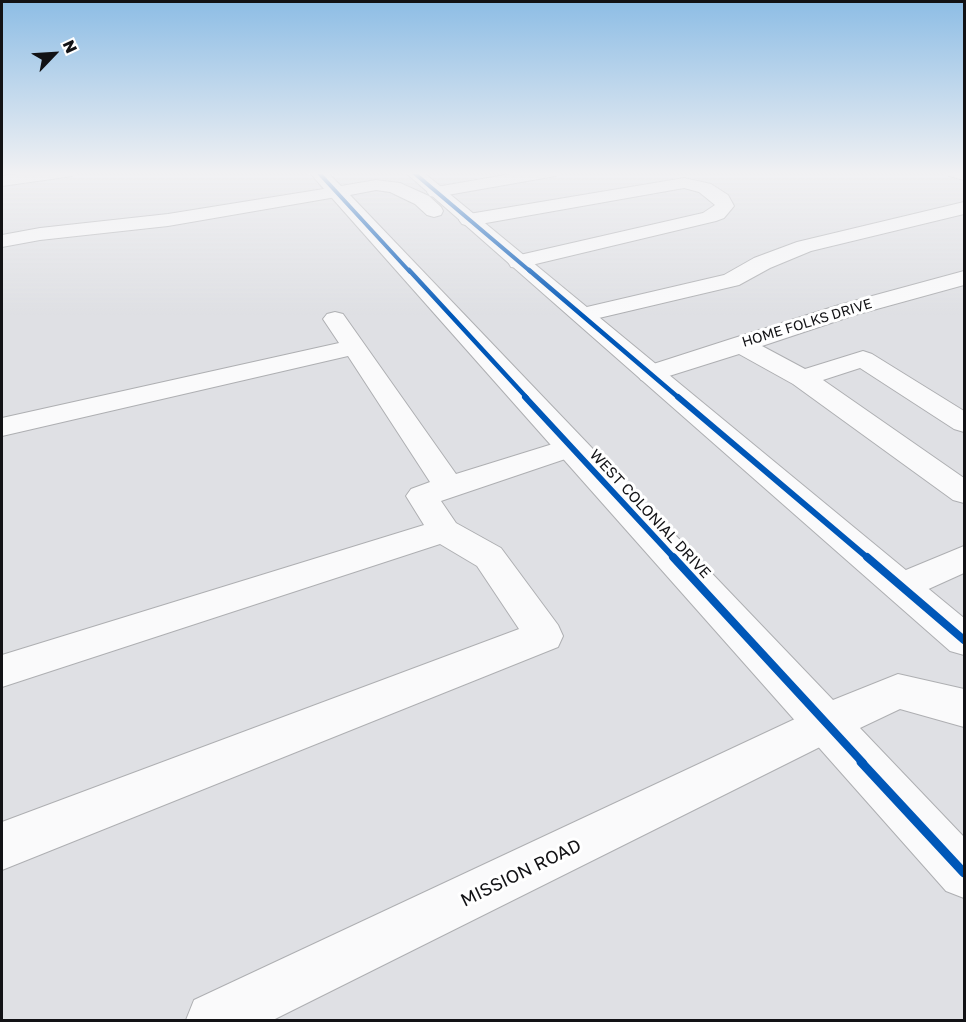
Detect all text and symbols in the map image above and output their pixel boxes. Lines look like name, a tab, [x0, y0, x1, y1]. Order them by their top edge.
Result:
north arrow	[24, 24, 84, 84]
text: N	[59, 37, 82, 56]
street label: HOME FOLKS DRIVE	[740, 295, 874, 351]
street label: WEST COLONIAL DRIVE	[586, 446, 714, 582]
street label: MISSION ROAD	[457, 835, 585, 911]

